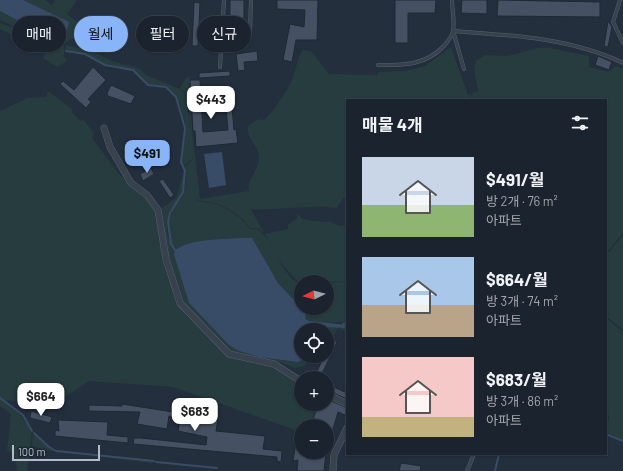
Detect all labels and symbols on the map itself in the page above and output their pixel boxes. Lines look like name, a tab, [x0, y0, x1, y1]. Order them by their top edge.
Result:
pin: $443	[187, 86, 235, 120]
pin: $491	[123, 140, 171, 174]
north arrow	[294, 275, 334, 315]
pin: $664	[17, 383, 65, 417]
pin: $683	[171, 398, 219, 432]
scale bar	[12, 443, 100, 462]

